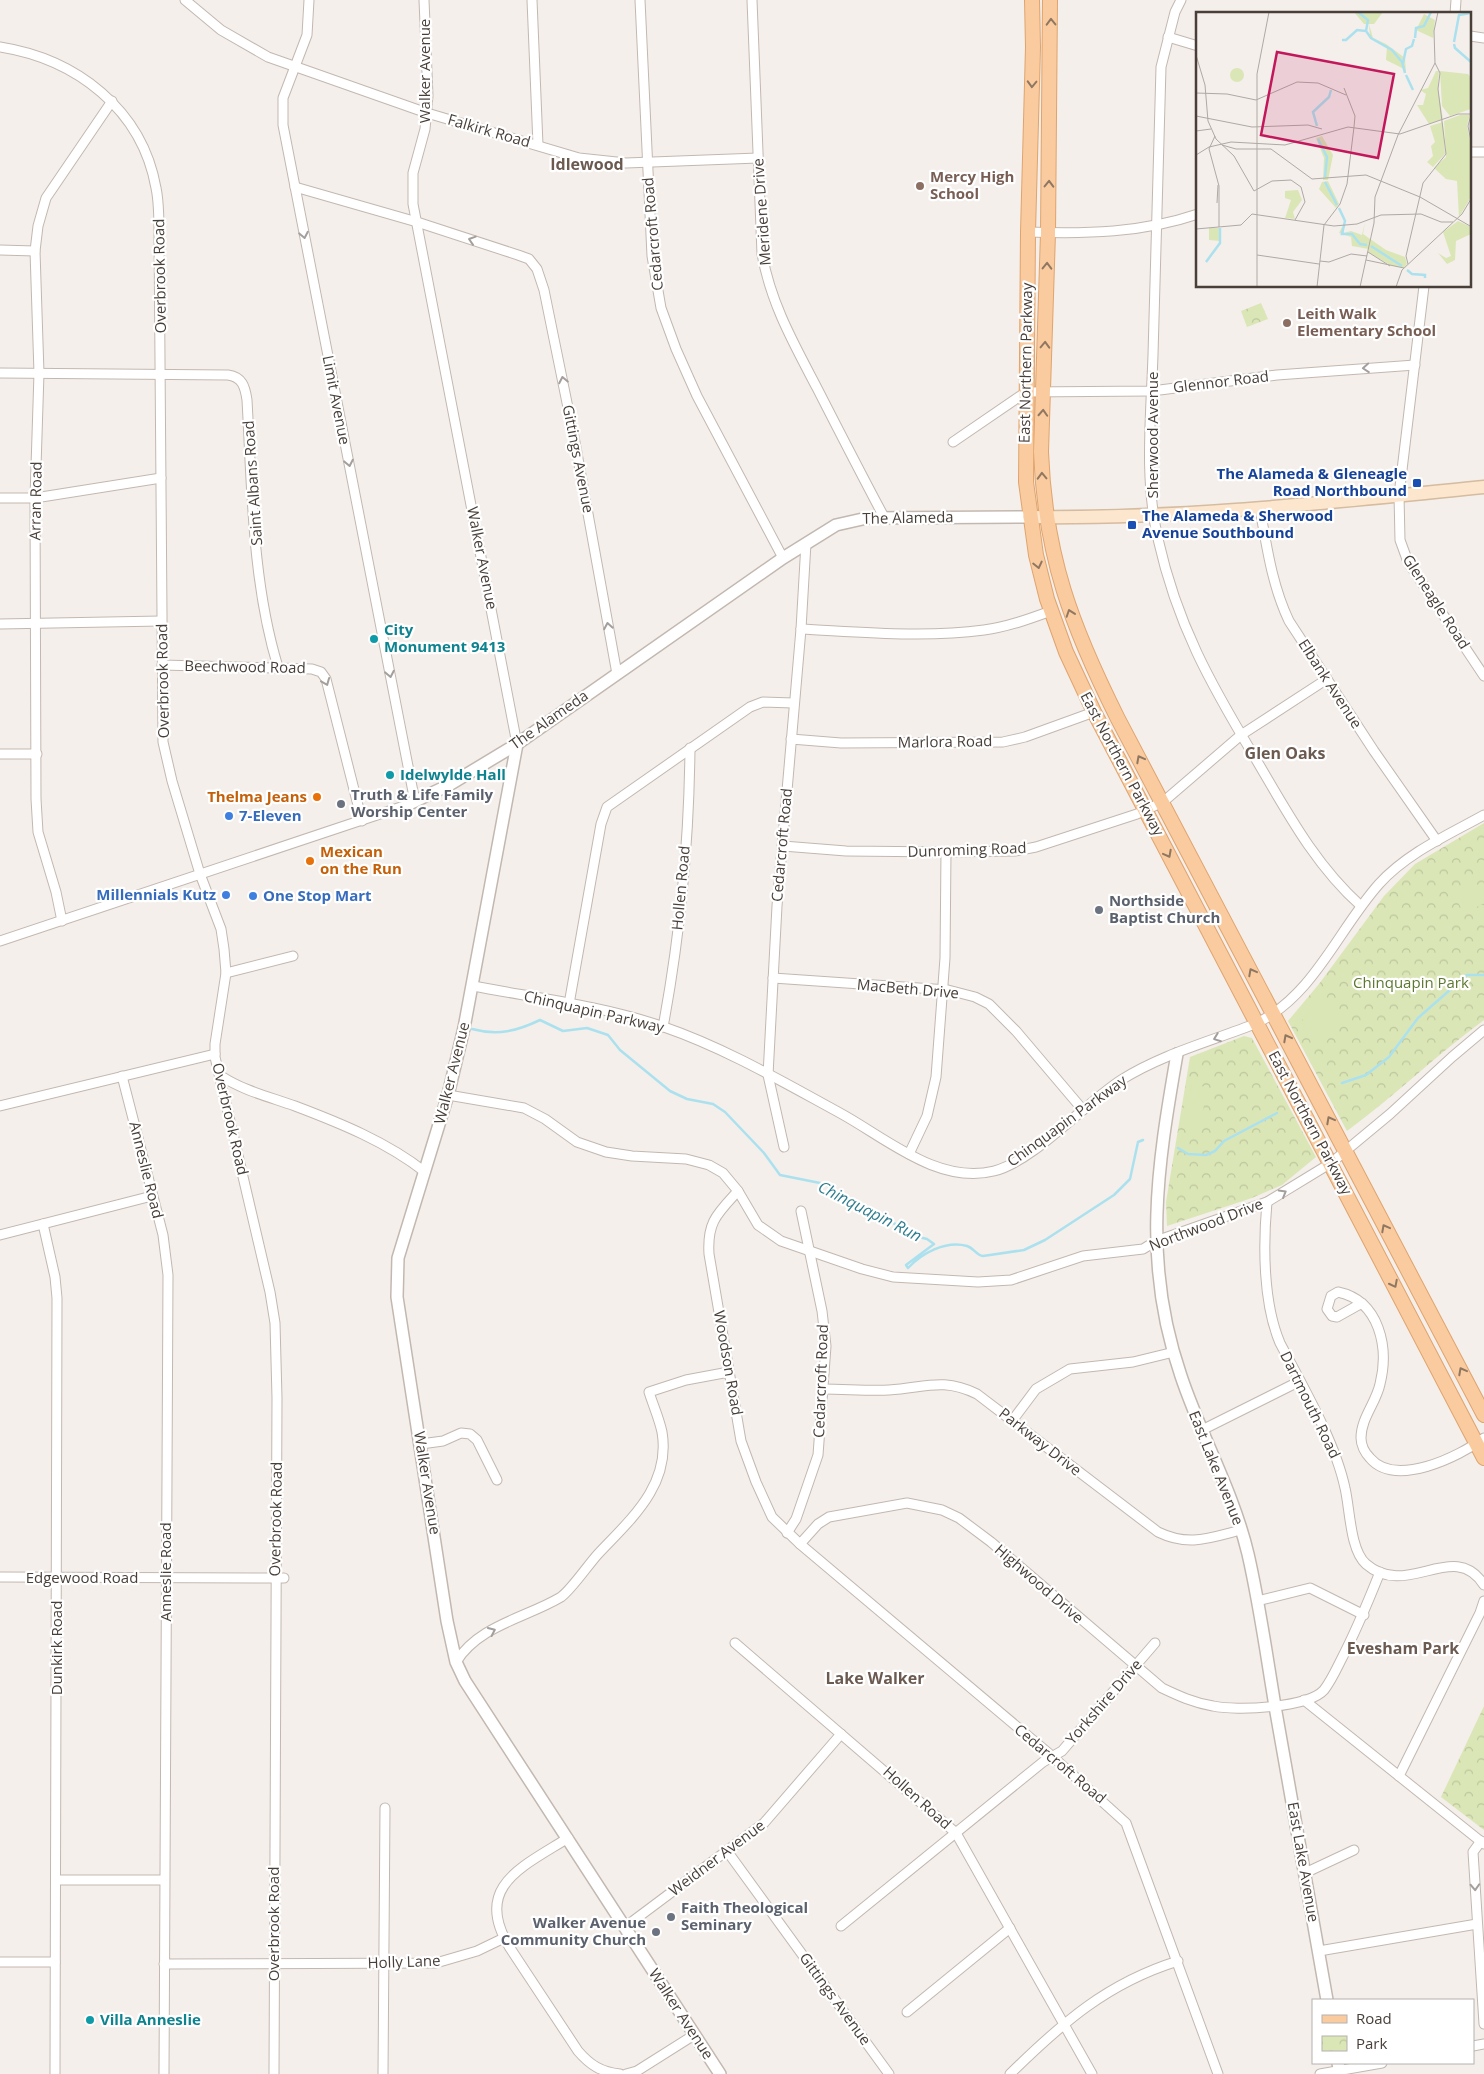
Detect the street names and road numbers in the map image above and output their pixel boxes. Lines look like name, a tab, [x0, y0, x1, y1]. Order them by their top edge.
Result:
street label: Walker Avenue	[414, 19, 434, 123]
street label: Falkirk Road	[446, 109, 533, 151]
street label: Meridene Drive	[747, 158, 775, 266]
street label: Cedarcroft Road	[637, 176, 667, 292]
street label: Overbrook Road	[148, 219, 170, 334]
street label: East Northern Parkway	[1014, 282, 1036, 443]
street label: Limit Avenue	[319, 353, 355, 446]
street label: Glennor Road	[1172, 365, 1270, 397]
street label: Sherwood Avenue	[1142, 372, 1162, 498]
street label: Gittings Avenue	[559, 403, 599, 515]
street label: Saint Albans Road	[238, 420, 266, 546]
street label: Arran Road	[24, 461, 46, 541]
street label: Walker Avenue	[463, 505, 503, 611]
street label: The Alameda	[862, 506, 954, 528]
street label: Gleneagle Road	[1399, 550, 1475, 653]
street label: Overbrook Road	[151, 624, 173, 739]
street label: Elbank Avenue	[1294, 635, 1367, 732]
street label: Beechwood Road	[184, 655, 306, 677]
street label: The Alameda	[505, 685, 592, 754]
street label: East Northern Parkway	[1076, 688, 1170, 840]
street label: Marlora Road	[897, 730, 993, 752]
street label: Cedarcroft Road	[766, 787, 796, 903]
street label: Dunroming Road	[907, 837, 1027, 861]
street label: Hollen Road	[666, 845, 694, 931]
street label: MacBeth Drive	[856, 974, 960, 1002]
street label: Chinquapin Parkway	[522, 985, 667, 1037]
street label: Walker Avenue	[429, 1020, 473, 1126]
street label: East Northern Parkway	[1264, 1047, 1358, 1199]
street label: Overbrook Road	[208, 1061, 254, 1177]
street label: Chinquapin Parkway	[1003, 1070, 1131, 1170]
street label: Anneslie Road	[125, 1119, 169, 1220]
street label: Northwood Drive	[1146, 1193, 1265, 1255]
street label: Woodson Road	[710, 1309, 748, 1417]
street label: Cedarcroft Road	[808, 1324, 832, 1438]
street label: Dartmouth Road	[1276, 1348, 1346, 1462]
street label: Parkway Drive	[995, 1403, 1086, 1480]
street label: East Lake Avenue	[1185, 1407, 1249, 1528]
street label: Walker Avenue	[410, 1430, 446, 1536]
street label: Overbrook Road	[264, 1461, 286, 1576]
street label: Anneslie Road	[155, 1522, 175, 1622]
street label: Highwood Drive	[991, 1539, 1088, 1627]
street label: Edgewood Road	[26, 1567, 138, 1587]
street label: Dunkirk Road	[46, 1601, 66, 1695]
street label: Yorkshire Drive	[1061, 1655, 1146, 1748]
street label: Cedarcroft Road	[1011, 1719, 1111, 1808]
street label: Hollen Road	[879, 1761, 956, 1833]
street label: East Lake Avenue	[1284, 1800, 1324, 1923]
street label: Weidner Avenue	[664, 1815, 768, 1900]
street label: Overbrook Road	[263, 1867, 283, 1981]
street label: Gittings Avenue	[795, 1948, 876, 2049]
street label: Holly Lane	[367, 1950, 441, 1972]
street label: Walker Avenue	[645, 1964, 719, 2063]

